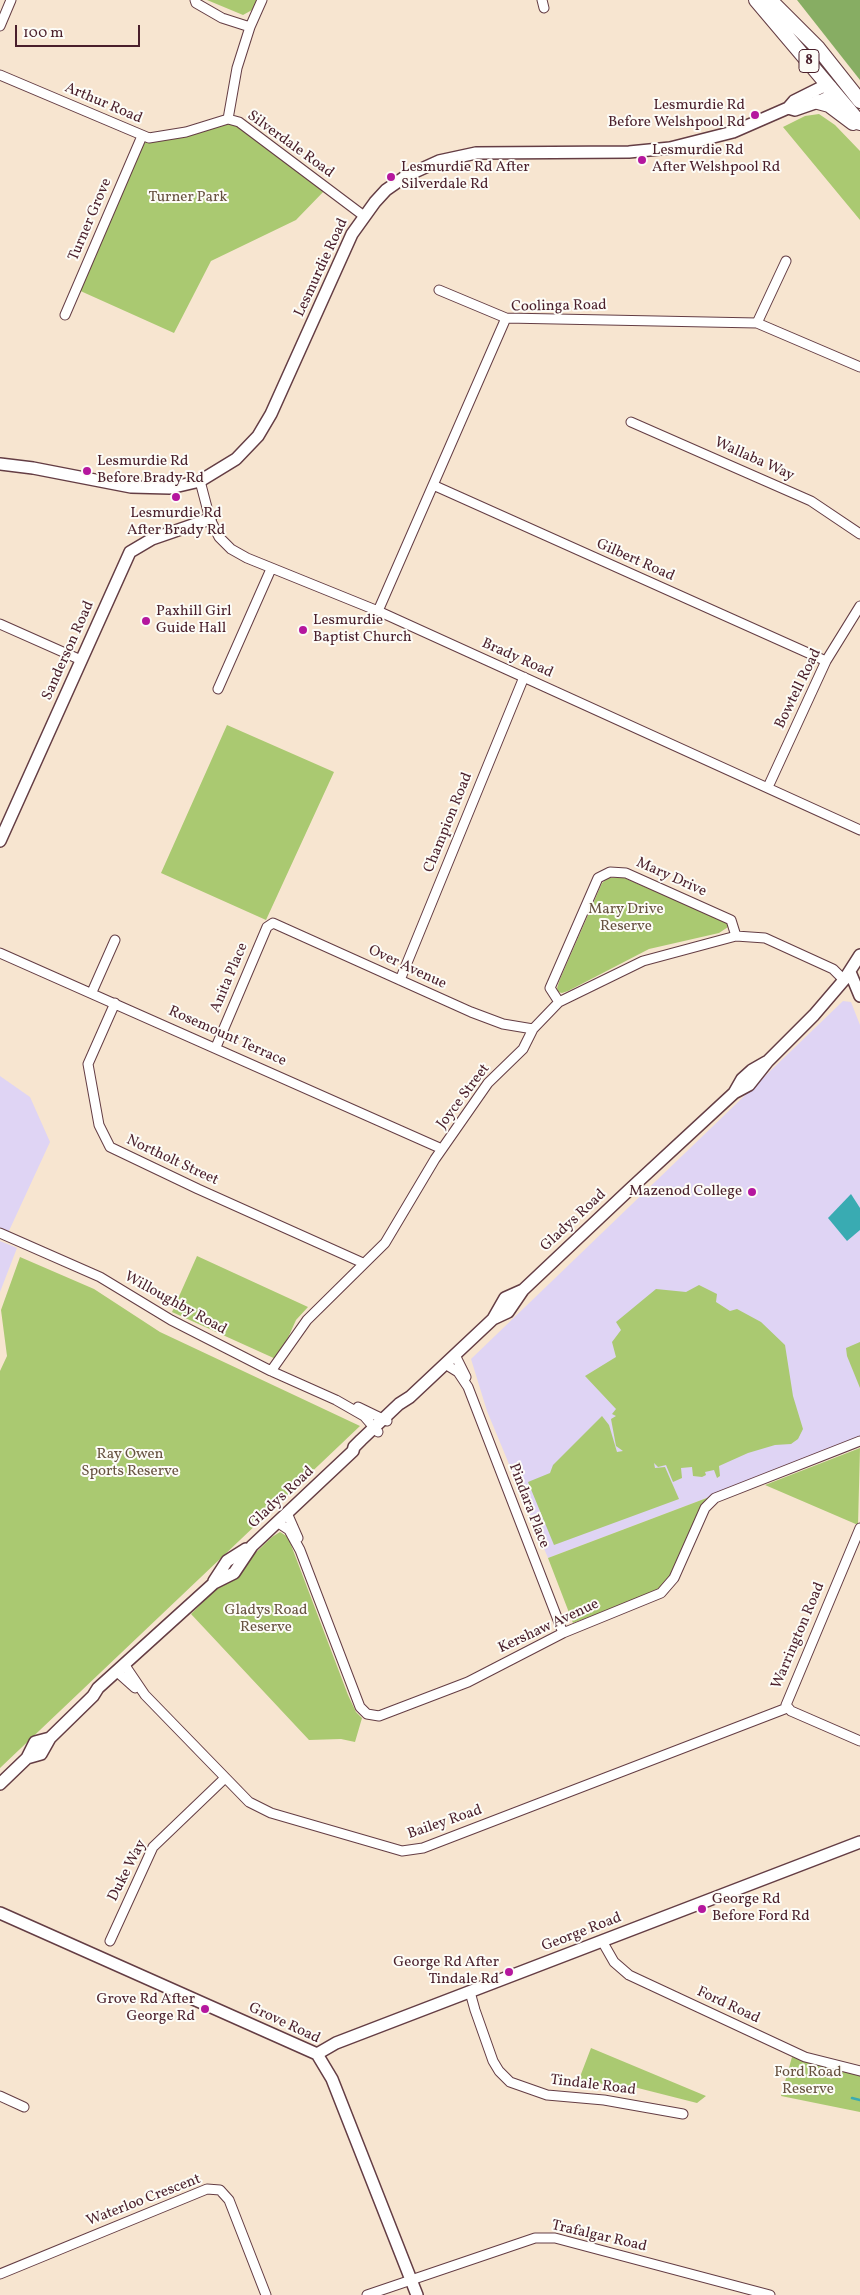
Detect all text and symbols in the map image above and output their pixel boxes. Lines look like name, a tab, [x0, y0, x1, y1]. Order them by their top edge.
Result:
scale bar	[18, 15, 142, 47]
text: 100 m	[23, 23, 63, 44]
road number: 8	[799, 49, 819, 72]
street label: Arthur Road	[61, 80, 145, 128]
place label: Lesmurdie Rd Before Welshpool Rd	[608, 97, 745, 132]
street label: Silverdale Road	[243, 107, 337, 183]
marker: Lesmurdie Rd Before Welshpool Rd	[749, 109, 761, 121]
place label: Lesmurdie Rd After Welshpool Rd	[652, 142, 780, 177]
marker: Lesmurdie Rd After Welshpool Rd	[636, 154, 648, 166]
place label: Lesmurdie Rd After Silverdale Rd	[401, 159, 530, 194]
marker: Lesmurdie Rd After Silverdale Rd	[385, 171, 397, 183]
street label: Turner Grove	[66, 176, 116, 264]
park label: Turner Park	[149, 189, 227, 207]
street label: Lesmurdie Road	[291, 216, 353, 320]
street label: Coolinga Road	[511, 297, 607, 317]
street label: Wallaba Way	[711, 434, 797, 486]
place label: Lesmurdie Rd Before Brady Rd	[97, 453, 204, 488]
marker: Lesmurdie Rd Before Brady Rd	[81, 465, 93, 477]
marker: Lesmurdie Rd After Brady Rd	[170, 491, 182, 503]
place label: Lesmurdie Rd After Brady Rd	[127, 505, 225, 540]
street label: Gilbert Road	[593, 536, 677, 586]
street label: Sanderson Road	[39, 599, 99, 703]
place label: Paxhill Girl Guide Hall	[156, 603, 232, 638]
place label: Lesmurdie Baptist Church	[313, 612, 412, 647]
marker: Paxhill Girl Guide Hall	[140, 615, 152, 627]
marker: Lesmurdie Baptist Church	[297, 624, 309, 636]
street label: Brady Road	[478, 635, 556, 683]
street label: Bowtell Road	[772, 646, 826, 732]
street label: Champion Road	[421, 770, 477, 876]
street label: Mary Drive	[633, 854, 709, 902]
park label: Mary Drive Reserve	[588, 901, 664, 936]
street label: Anita Place	[207, 940, 253, 1016]
street label: Over Avenue	[365, 942, 449, 994]
street label: Rosemount Terrace	[165, 1003, 289, 1071]
street label: Joyce Street	[434, 1061, 494, 1133]
street label: Northolt Street	[123, 1132, 221, 1190]
place label: Mazenod College	[629, 1183, 742, 1201]
street label: Gladys Road	[538, 1186, 610, 1256]
marker: Mazenod College	[746, 1186, 758, 1198]
street label: Willoughby Road	[121, 1268, 229, 1340]
park label: Ray Owen Sports Reserve	[81, 1446, 179, 1481]
street label: Pindara Place	[504, 1461, 552, 1551]
street label: Gladys Road	[246, 1463, 318, 1533]
street label: Warrington Road	[768, 1580, 830, 1692]
street label: Kershaw Avenue	[496, 1596, 602, 1658]
park label: Gladys Road Reserve	[225, 1602, 307, 1637]
street label: Bailey Road	[405, 1802, 485, 1844]
street label: Duke Way	[105, 1837, 151, 1905]
place label: George Rd Before Ford Rd	[712, 1891, 810, 1926]
marker: George Rd Before Ford Rd	[696, 1903, 708, 1915]
street label: George Road	[540, 1910, 624, 1956]
place label: George Rd After Tindale Rd	[393, 1954, 499, 1989]
marker: George Rd After Tindale Rd	[503, 1966, 515, 1978]
street label: Ford Road	[694, 1984, 762, 2028]
place label: Grove Rd After George Rd	[96, 1991, 195, 2026]
street label: Grove Road	[245, 2000, 323, 2048]
marker: Grove Rd After George Rd	[199, 2003, 211, 2015]
park label: Ford Road Reserve	[774, 2064, 842, 2099]
street label: Tindale Road	[549, 2072, 637, 2100]
street label: Waterloo Crescent	[84, 2171, 204, 2231]
street label: Trafalgar Road	[550, 2217, 648, 2257]

